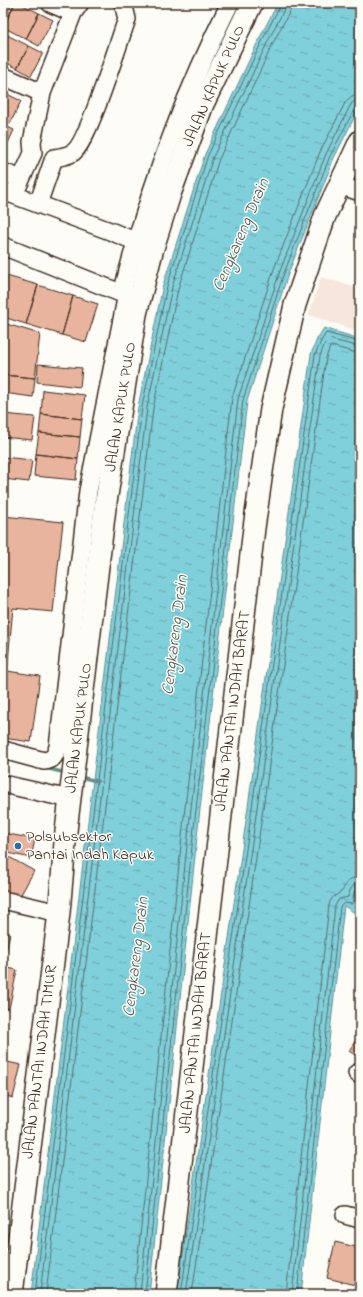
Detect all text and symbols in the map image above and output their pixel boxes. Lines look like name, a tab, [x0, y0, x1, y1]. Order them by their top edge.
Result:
street label: JALAN KAPUK PULO	[176, 21, 252, 151]
water label: Cengkareng Drain	[206, 174, 277, 296]
street label: JALAN KAPUK PULO	[99, 340, 143, 474]
water label: Cengkareng Drain	[155, 573, 196, 696]
street label: JALAN PANTAI INDAH BARAT	[209, 609, 257, 813]
street label: JALAN KAPUK PULO	[59, 662, 99, 794]
place label: Polsubsektor Pantai Indah Kapuk	[26, 825, 155, 867]
marker: Polsubsektor Pantai Indah Kapuk	[13, 841, 23, 851]
water label: Cengkareng Drain	[116, 895, 157, 1018]
street label: JALAN PANTAI INDAH BARAT	[174, 931, 218, 1135]
street label: JALAN PANTAI INDAH TIMUR	[16, 964, 64, 1160]

